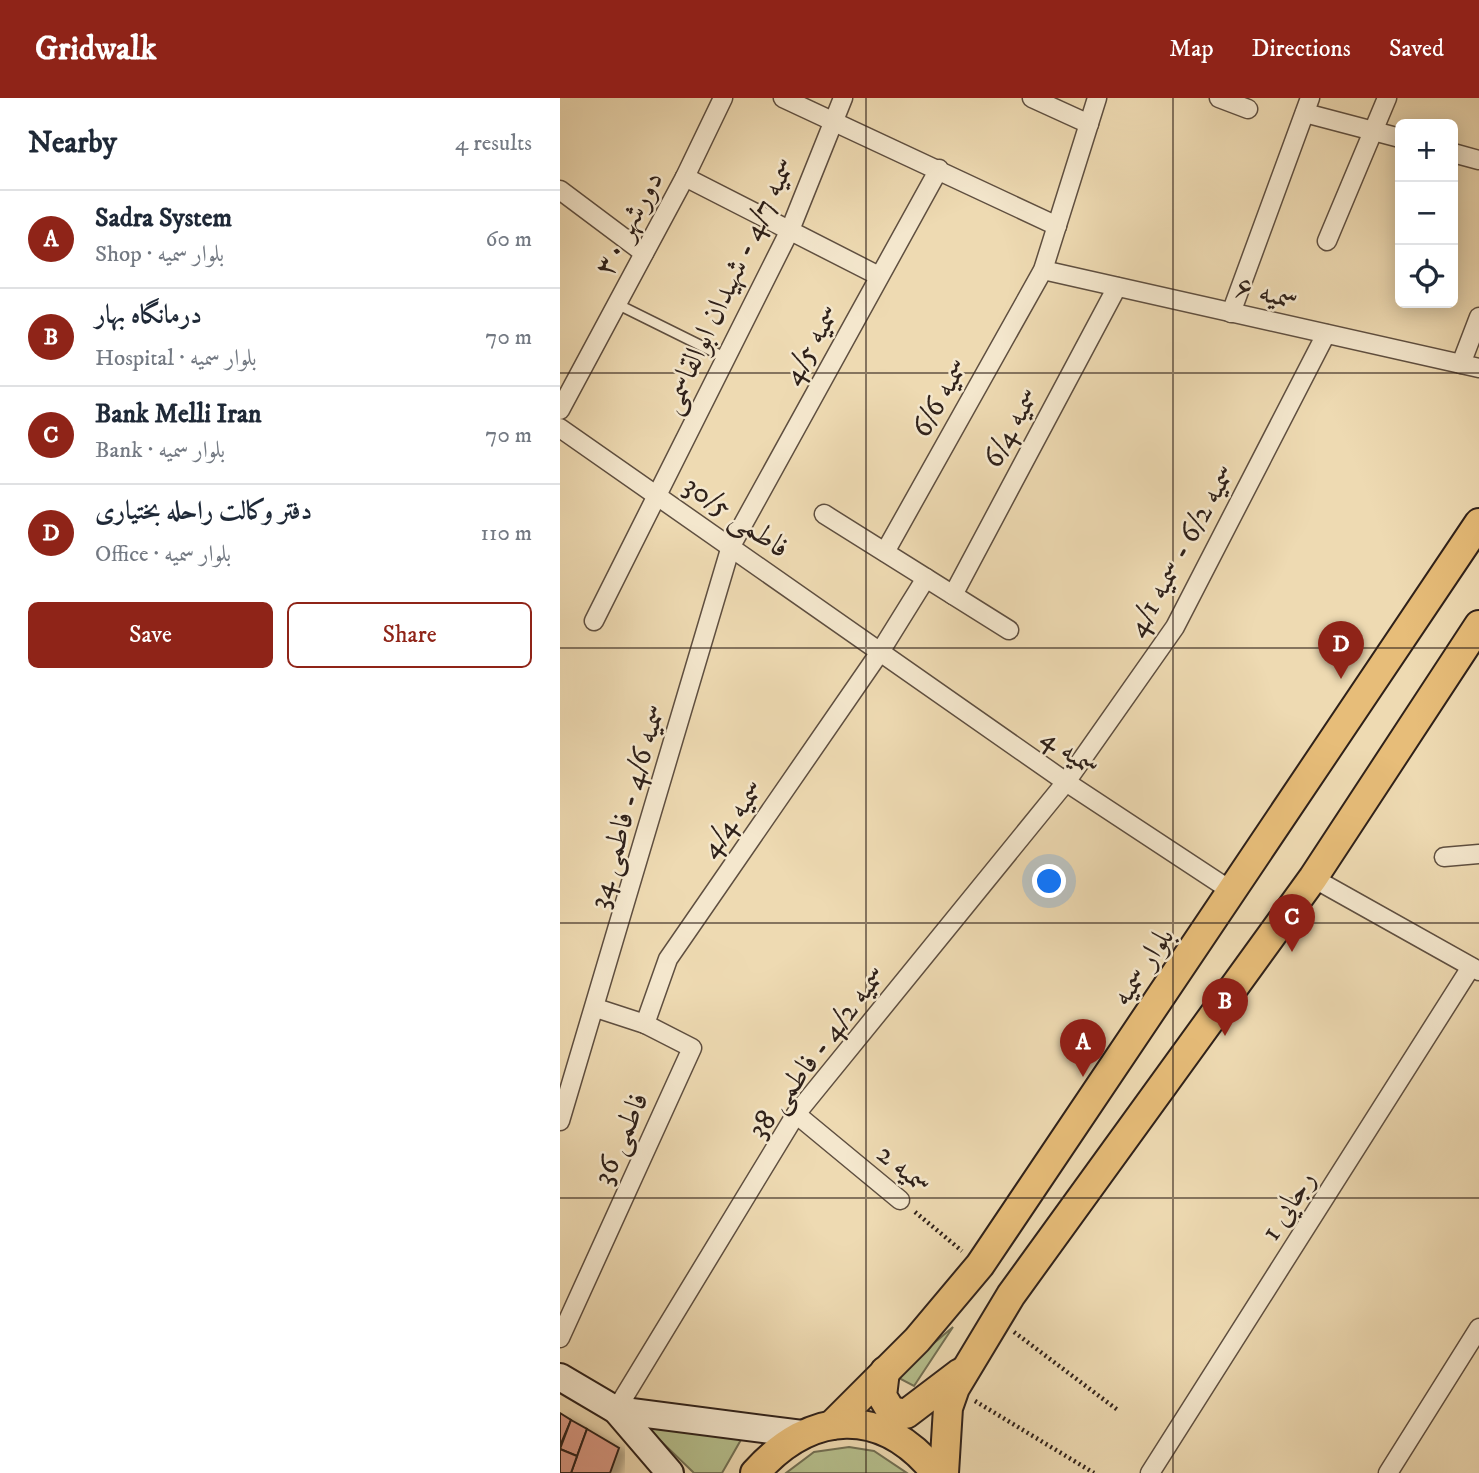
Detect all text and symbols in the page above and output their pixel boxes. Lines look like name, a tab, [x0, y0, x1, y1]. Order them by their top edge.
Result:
text: Gridwalk	[35, 29, 157, 70]
text: Map	[1169, 34, 1214, 64]
text: Directions	[1252, 34, 1351, 64]
text: Saved	[1389, 34, 1444, 64]
map controls	[1395, 119, 1458, 308]
button: +	[1395, 119, 1458, 182]
text: Nearby	[28, 125, 117, 162]
text: 4 results	[455, 129, 532, 158]
street label: سمیه 4/7 - شهیدان ابوالقاسمی	[653, 151, 804, 420]
street label: دورشهر ۳۰	[586, 165, 672, 282]
button: −	[1395, 182, 1458, 245]
text: Sadra System	[95, 202, 232, 235]
text: A	[44, 225, 58, 254]
text: 60 m	[485, 225, 532, 254]
text: Shop · بلوار سمیه	[95, 240, 224, 269]
button: locate	[1395, 245, 1458, 308]
street label: سمیه ۶	[1232, 268, 1302, 319]
street label: سمیه 4/5	[774, 298, 848, 391]
text: درمانگاه بهار	[95, 299, 202, 332]
text: B	[44, 323, 58, 352]
text: 70 m	[485, 323, 532, 352]
text: Hospital · بلوار سمیه	[95, 344, 257, 373]
street label: سمیه 6/6	[903, 351, 977, 444]
street label: سمیه 6/4	[975, 381, 1048, 475]
text: Bank Melli Iran	[95, 398, 262, 431]
text: C	[43, 421, 59, 450]
text: 70 m	[485, 421, 532, 450]
text: Bank · بلوار سمیه	[95, 436, 225, 465]
street label: سمیه 6/2 - سمیه 4/1	[1119, 458, 1244, 644]
street label: فاطمی 30/5	[676, 467, 796, 567]
text: دفتر وکالت راحله بختیاری	[95, 495, 312, 528]
text: D	[42, 519, 60, 548]
text: 110 m	[481, 519, 532, 548]
text: Office · بلوار سمیه	[95, 540, 231, 569]
button: Save	[28, 602, 273, 668]
button: Share	[287, 602, 532, 668]
pin: D	[1318, 621, 1364, 679]
street label: سمیه 4/6 - فاطمی 34	[581, 700, 674, 913]
street label: سمیه 4	[1034, 719, 1107, 785]
street label: سمیه 4/4	[692, 772, 773, 866]
your location	[1032, 864, 1066, 898]
pin: C	[1269, 894, 1315, 952]
street label: بلوار سمیه	[1103, 920, 1183, 1013]
street label: سمیه 4/2 - فاطمی 38	[740, 958, 895, 1146]
pin: B	[1202, 978, 1248, 1036]
pin: A	[1060, 1019, 1106, 1077]
street label: فاطمی 36	[585, 1087, 658, 1191]
street label: سمیه 2	[869, 1136, 939, 1203]
street label: رجایی 1	[1252, 1164, 1324, 1248]

